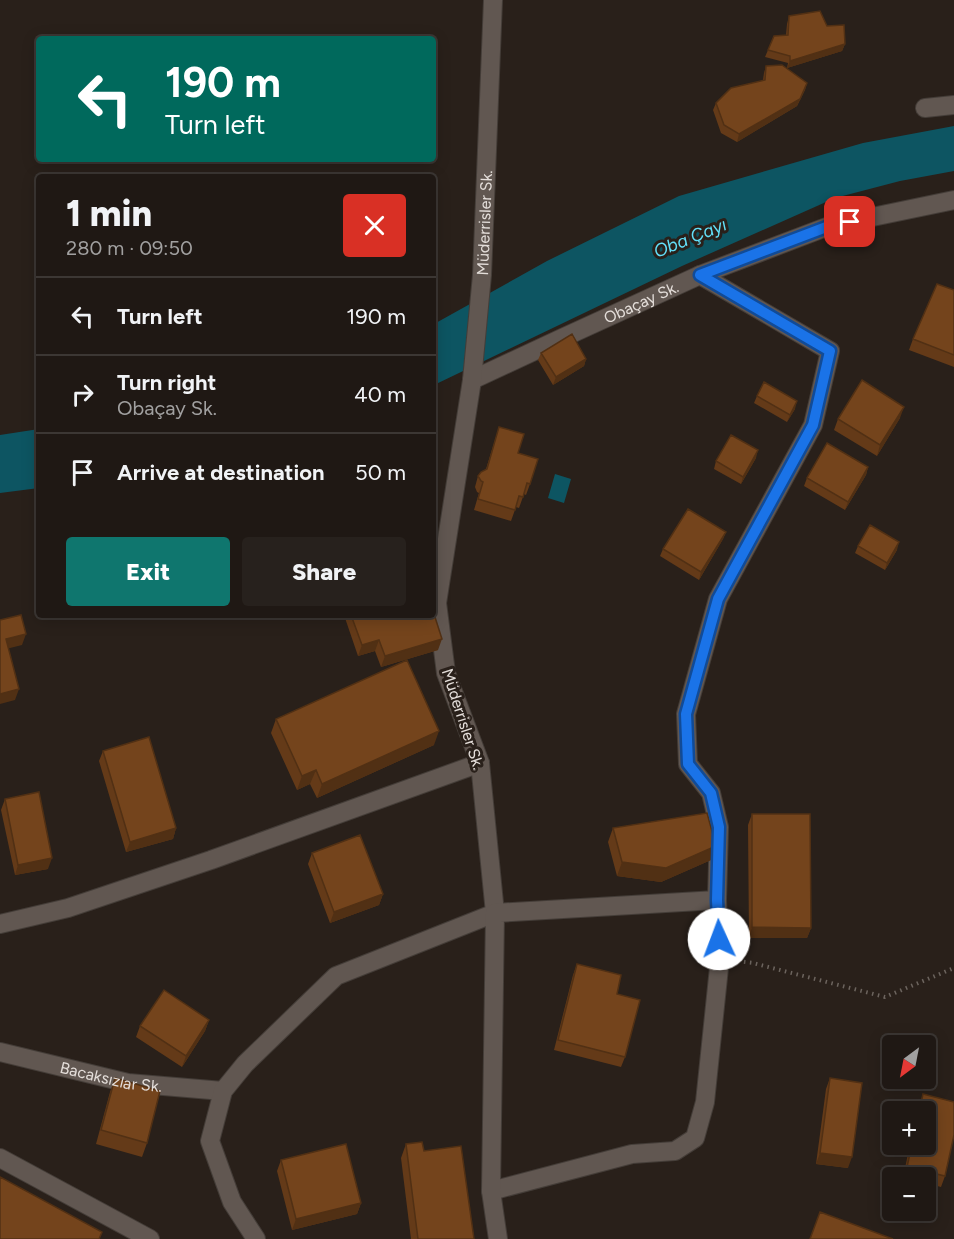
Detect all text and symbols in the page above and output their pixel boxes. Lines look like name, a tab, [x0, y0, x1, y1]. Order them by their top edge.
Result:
text: 190 m	[165, 57, 281, 108]
icon: left	[66, 60, 144, 138]
text: Turn left	[165, 108, 265, 141]
street label: Müderrisler Sk.	[472, 170, 496, 276]
text: 1 min	[66, 192, 152, 235]
button: close	[343, 194, 406, 257]
pin	[824, 196, 875, 247]
icon: arrive	[833, 205, 866, 238]
water label: Oba Çayı	[650, 213, 730, 263]
text: 280 m · 09:50	[66, 236, 193, 260]
street label: Obaçay Sk.	[601, 277, 681, 327]
icon: left	[66, 300, 99, 333]
text: Turn left	[117, 303, 203, 330]
text: 190 m	[346, 303, 406, 330]
text: Turn right	[117, 369, 216, 396]
icon: right	[66, 378, 99, 411]
text: 40 m	[354, 381, 406, 408]
text: Obaçay Sk.	[117, 396, 217, 420]
icon: arrive	[66, 456, 99, 489]
text: Arrive at destination	[117, 459, 325, 486]
text: 50 m	[355, 459, 406, 486]
button: Exit	[66, 537, 230, 606]
button: Share	[242, 537, 406, 606]
street label: Müderrisler Sk.	[438, 666, 488, 772]
position arrow	[687, 907, 751, 971]
north arrow	[882, 1035, 936, 1089]
map controls	[882, 1035, 936, 1221]
street label: Bacaksızlar Sk.	[58, 1057, 163, 1095]
button: +	[882, 1101, 936, 1155]
button: −	[882, 1167, 936, 1221]

